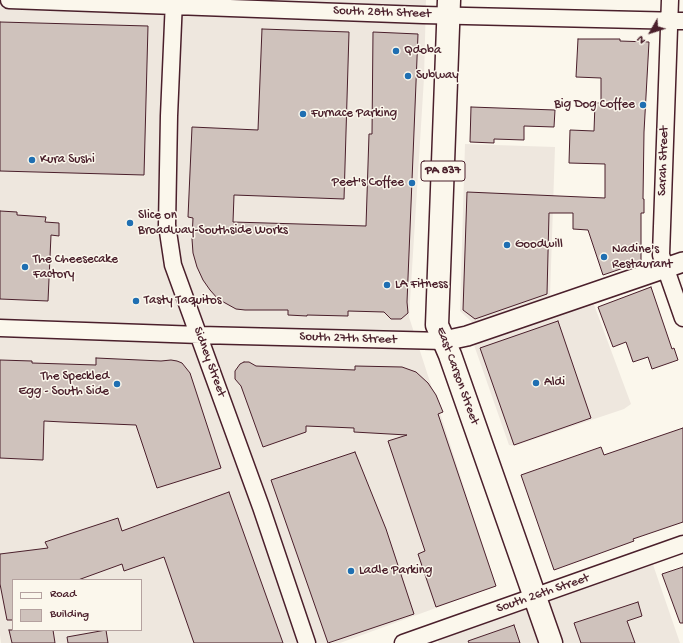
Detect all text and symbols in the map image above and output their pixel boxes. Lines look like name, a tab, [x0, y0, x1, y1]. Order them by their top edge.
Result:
street label: South 28th Street	[333, 3, 431, 23]
north arrow	[631, 12, 671, 52]
text: N	[635, 33, 649, 46]
place label: Qdoba	[404, 43, 441, 59]
marker: Qdoba	[391, 46, 401, 56]
place label: Subway	[416, 68, 459, 84]
marker: Subway	[403, 71, 413, 81]
place label: Big Dog Coffee	[554, 97, 635, 113]
marker: Big Dog Coffee	[638, 100, 648, 110]
place label: Furnace Parking	[311, 106, 397, 122]
marker: Furnace Parking	[298, 109, 308, 119]
street label: Sarah Street	[655, 126, 673, 196]
place label: Kura Sushi	[40, 152, 95, 168]
marker: Kura Sushi	[27, 155, 37, 165]
road number: PA 837	[421, 161, 465, 181]
place label: Peet's Coffee	[332, 175, 404, 191]
marker: Peet's Coffee	[407, 178, 417, 188]
place label: Slice on Broadway-Southside Works	[138, 208, 288, 239]
marker: Slice on Broadway-Southside Works	[125, 218, 135, 228]
place label: Goodwill	[515, 237, 563, 253]
marker: Goodwill	[502, 240, 512, 250]
place label: Nadine's Restaurant	[612, 242, 672, 273]
place label: The Cheesecake Factory	[33, 252, 118, 283]
marker: Nadine's Restaurant	[599, 252, 609, 262]
marker: The Cheesecake Factory	[20, 262, 30, 272]
place label: LA Fitness	[395, 277, 448, 293]
marker: LA Fitness	[382, 280, 392, 290]
place label: Tasty Taquitos	[144, 293, 222, 309]
marker: Tasty Taquitos	[131, 296, 141, 306]
street label: Sidney Street	[189, 325, 229, 399]
street label: East Carson Street	[432, 325, 482, 427]
street label: South 27th Street	[299, 330, 397, 348]
place label: The Speckled Egg - South Side	[18, 369, 109, 400]
place label: Aldi	[544, 375, 565, 391]
marker: Aldi	[531, 378, 541, 388]
marker: The Speckled Egg - South Side	[112, 379, 122, 389]
place label: Ladle Parking	[359, 563, 432, 579]
marker: Ladle Parking	[346, 566, 356, 576]
street label: South 26th Street	[494, 571, 592, 617]
legend	[12, 579, 142, 631]
text: Road	[50, 588, 76, 602]
text: Building	[50, 608, 89, 622]

